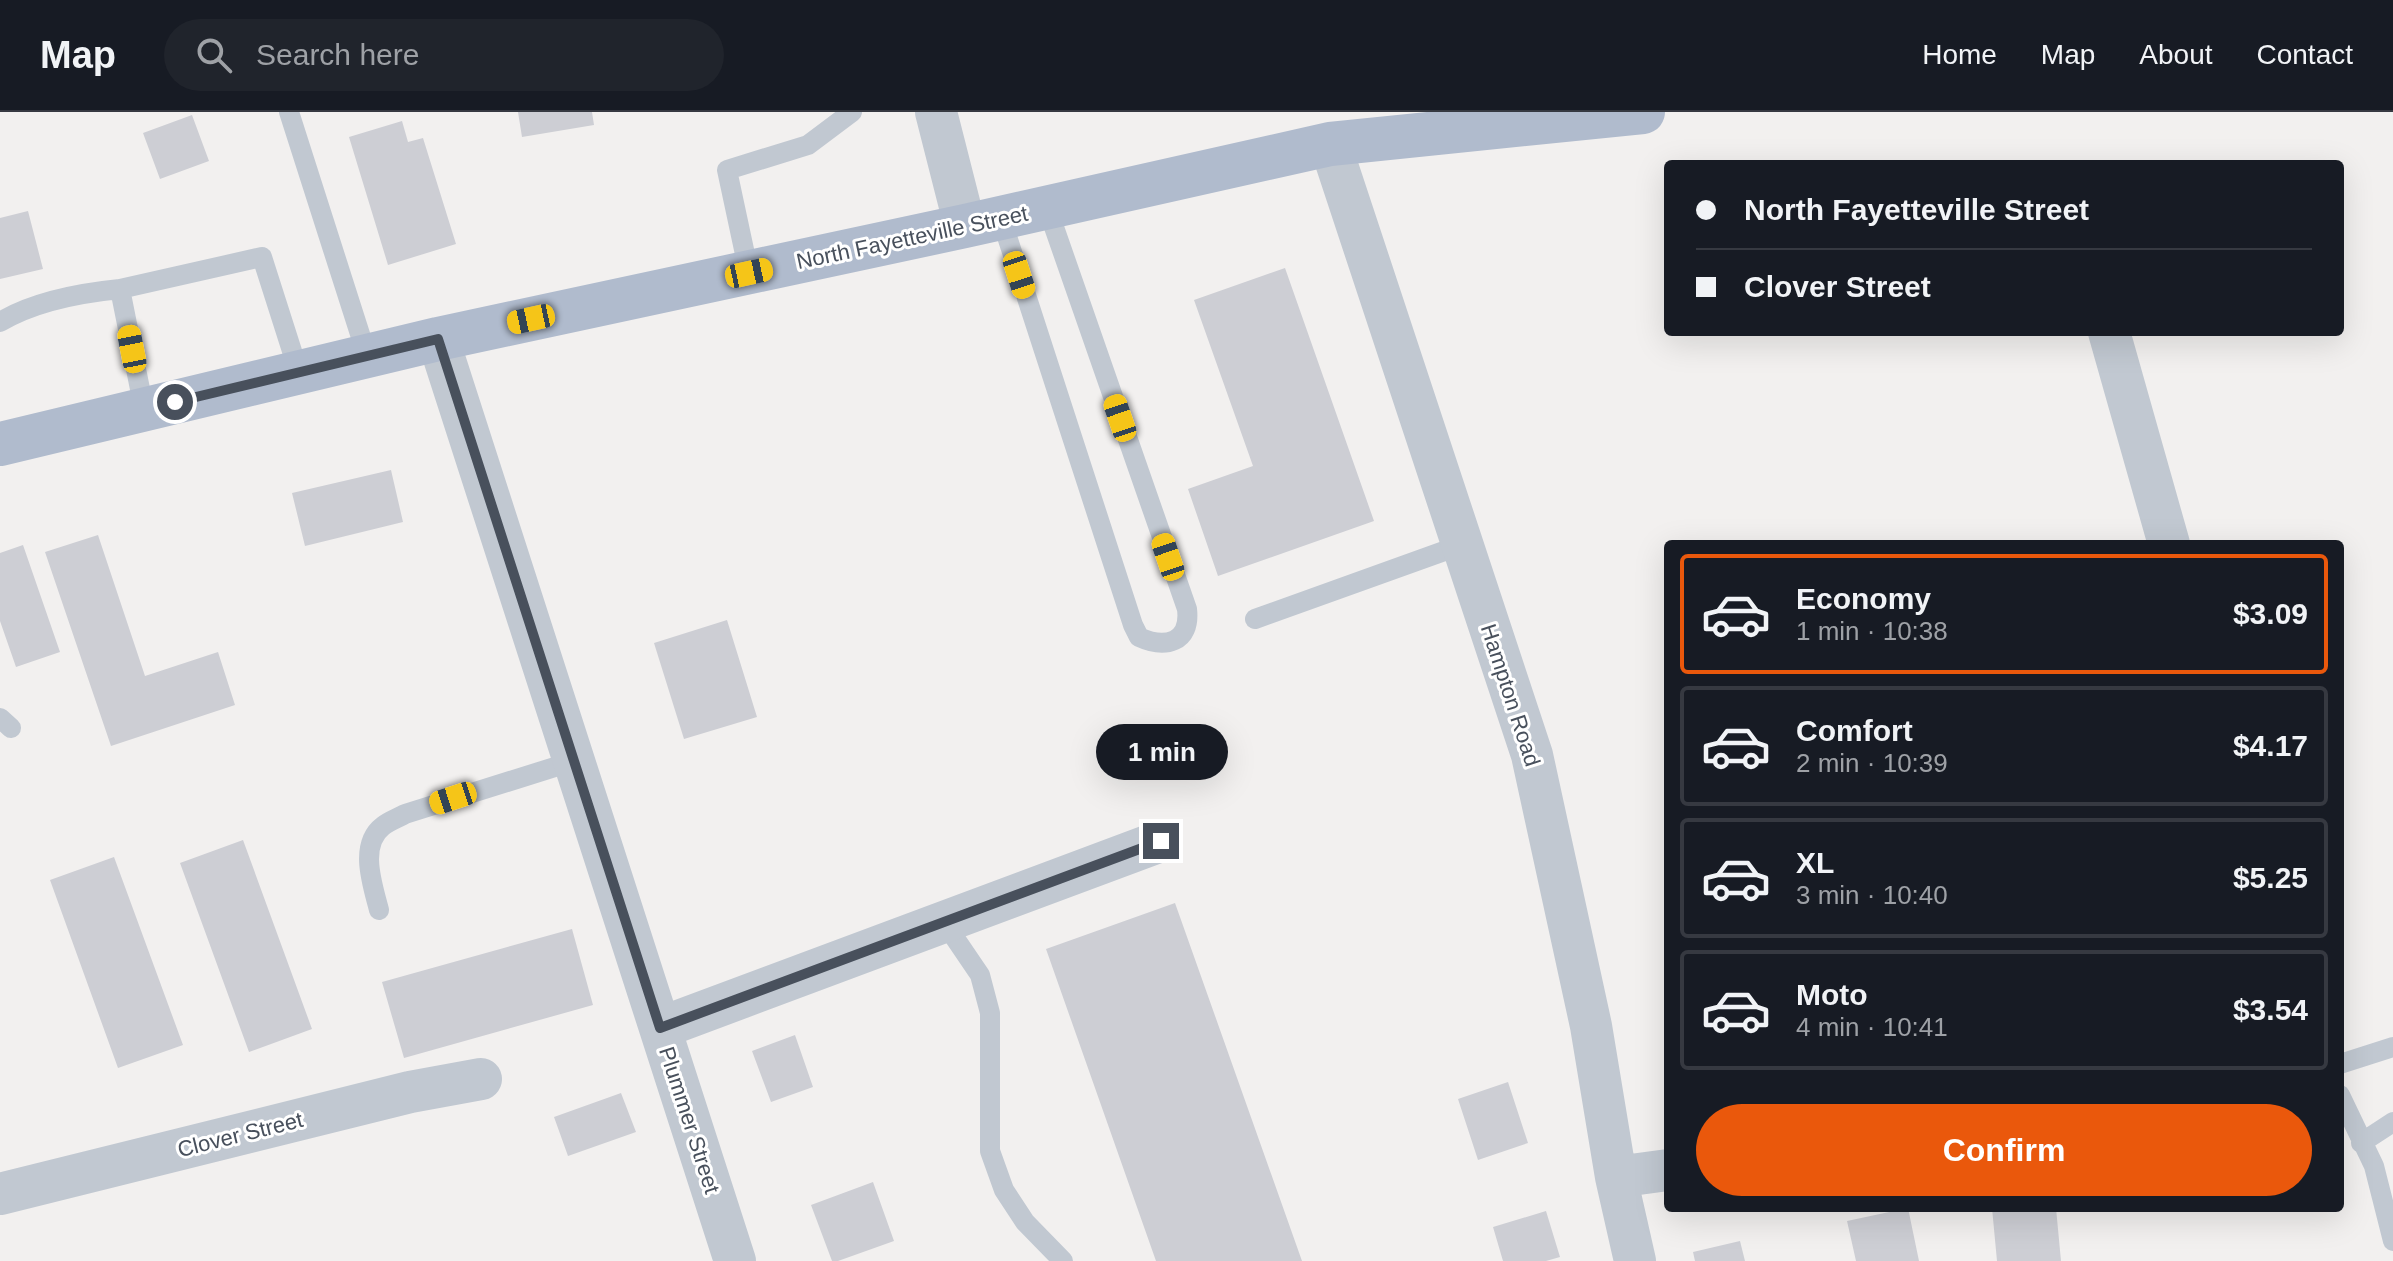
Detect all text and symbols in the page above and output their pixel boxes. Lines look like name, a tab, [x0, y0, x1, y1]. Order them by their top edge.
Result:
search box	[164, 19, 724, 91]
icon: search	[192, 33, 236, 77]
text: Map	[40, 34, 116, 76]
text: Search here	[256, 38, 419, 71]
text: Home	[1922, 39, 1997, 70]
text: Map	[2041, 39, 2095, 70]
text: About	[2139, 39, 2213, 70]
text: Contact	[2257, 39, 2353, 70]
text: North Fayetteville Street	[1744, 193, 2089, 226]
street label: North Fayetteville Street	[794, 201, 1030, 274]
car	[1000, 248, 1038, 302]
car	[723, 256, 775, 290]
text: Clover Street	[1744, 270, 1931, 303]
car	[505, 302, 557, 336]
car	[116, 323, 148, 375]
route start	[157, 384, 193, 420]
car	[1101, 391, 1139, 445]
car	[1149, 530, 1187, 584]
icon: car	[1700, 578, 1772, 650]
text: Economy	[1796, 582, 1931, 615]
text: $3.09	[2233, 597, 2308, 630]
text: 1 min · 10:38	[1796, 616, 1948, 646]
street label: Hampton Road	[1476, 621, 1545, 769]
icon: car	[1700, 710, 1772, 782]
text: Comfort	[1796, 714, 1913, 747]
callout: 1 min	[1095, 725, 1227, 781]
text: $4.17	[2233, 729, 2308, 762]
text: 1 min	[1128, 737, 1196, 767]
text: 2 min · 10:39	[1796, 748, 1948, 778]
car	[426, 779, 480, 817]
route end	[1143, 823, 1179, 859]
icon: car	[1700, 842, 1772, 914]
text: XL	[1796, 846, 1834, 879]
text: $5.25	[2233, 861, 2308, 894]
text: 3 min · 10:40	[1796, 880, 1948, 910]
icon: car	[1700, 974, 1772, 1046]
text: Moto	[1796, 978, 1868, 1011]
text: $3.54	[2233, 993, 2308, 1026]
text: 4 min · 10:41	[1796, 1012, 1948, 1042]
street label: Plummer Street	[654, 1044, 725, 1197]
button: Confirm	[1696, 1104, 2312, 1196]
street label: Clover Street	[175, 1107, 305, 1162]

